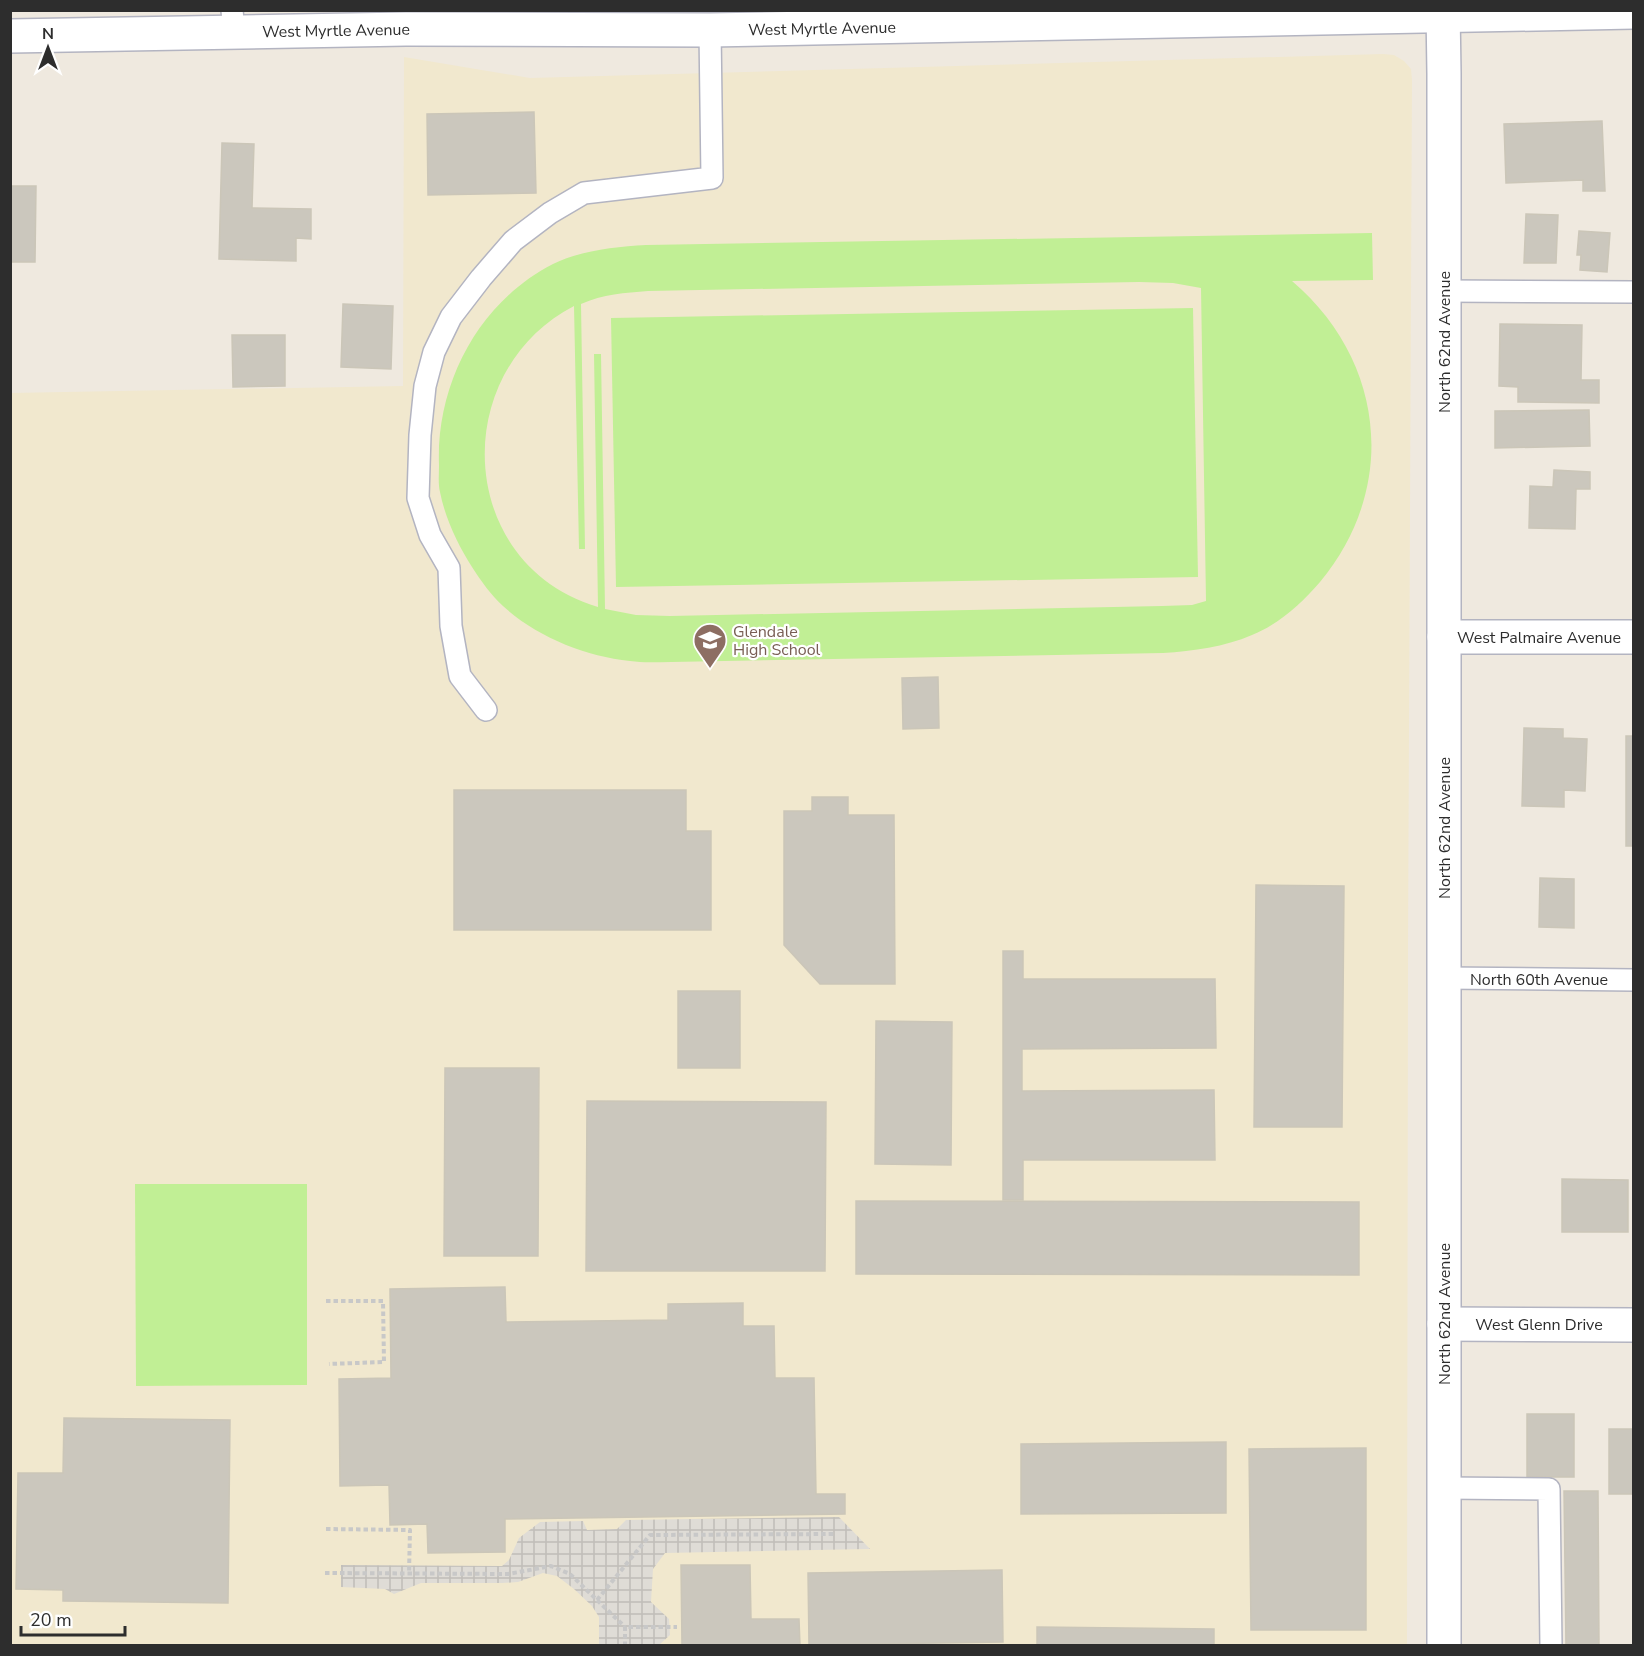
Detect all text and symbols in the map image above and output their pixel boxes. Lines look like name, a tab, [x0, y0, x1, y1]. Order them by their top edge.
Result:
street label: West Myrtle Avenue	[748, 17, 896, 41]
north arrow	[18, 18, 78, 78]
street label: West Myrtle Avenue	[262, 19, 410, 43]
text: N	[42, 23, 54, 45]
street label: North 62nd Avenue	[1434, 271, 1456, 413]
place label: Glendale High School	[733, 621, 821, 661]
school or university icon: Glendale High School	[692, 622, 728, 669]
street label: West Palmaire Avenue	[1457, 627, 1621, 649]
street label: North 62nd Avenue	[1434, 757, 1456, 899]
street label: North 60th Avenue	[1470, 969, 1608, 991]
street label: North 62nd Avenue	[1434, 1243, 1456, 1385]
street label: West Glenn Drive	[1475, 1314, 1603, 1336]
scale bar	[21, 1599, 124, 1637]
text: 20 m	[30, 1608, 72, 1632]

